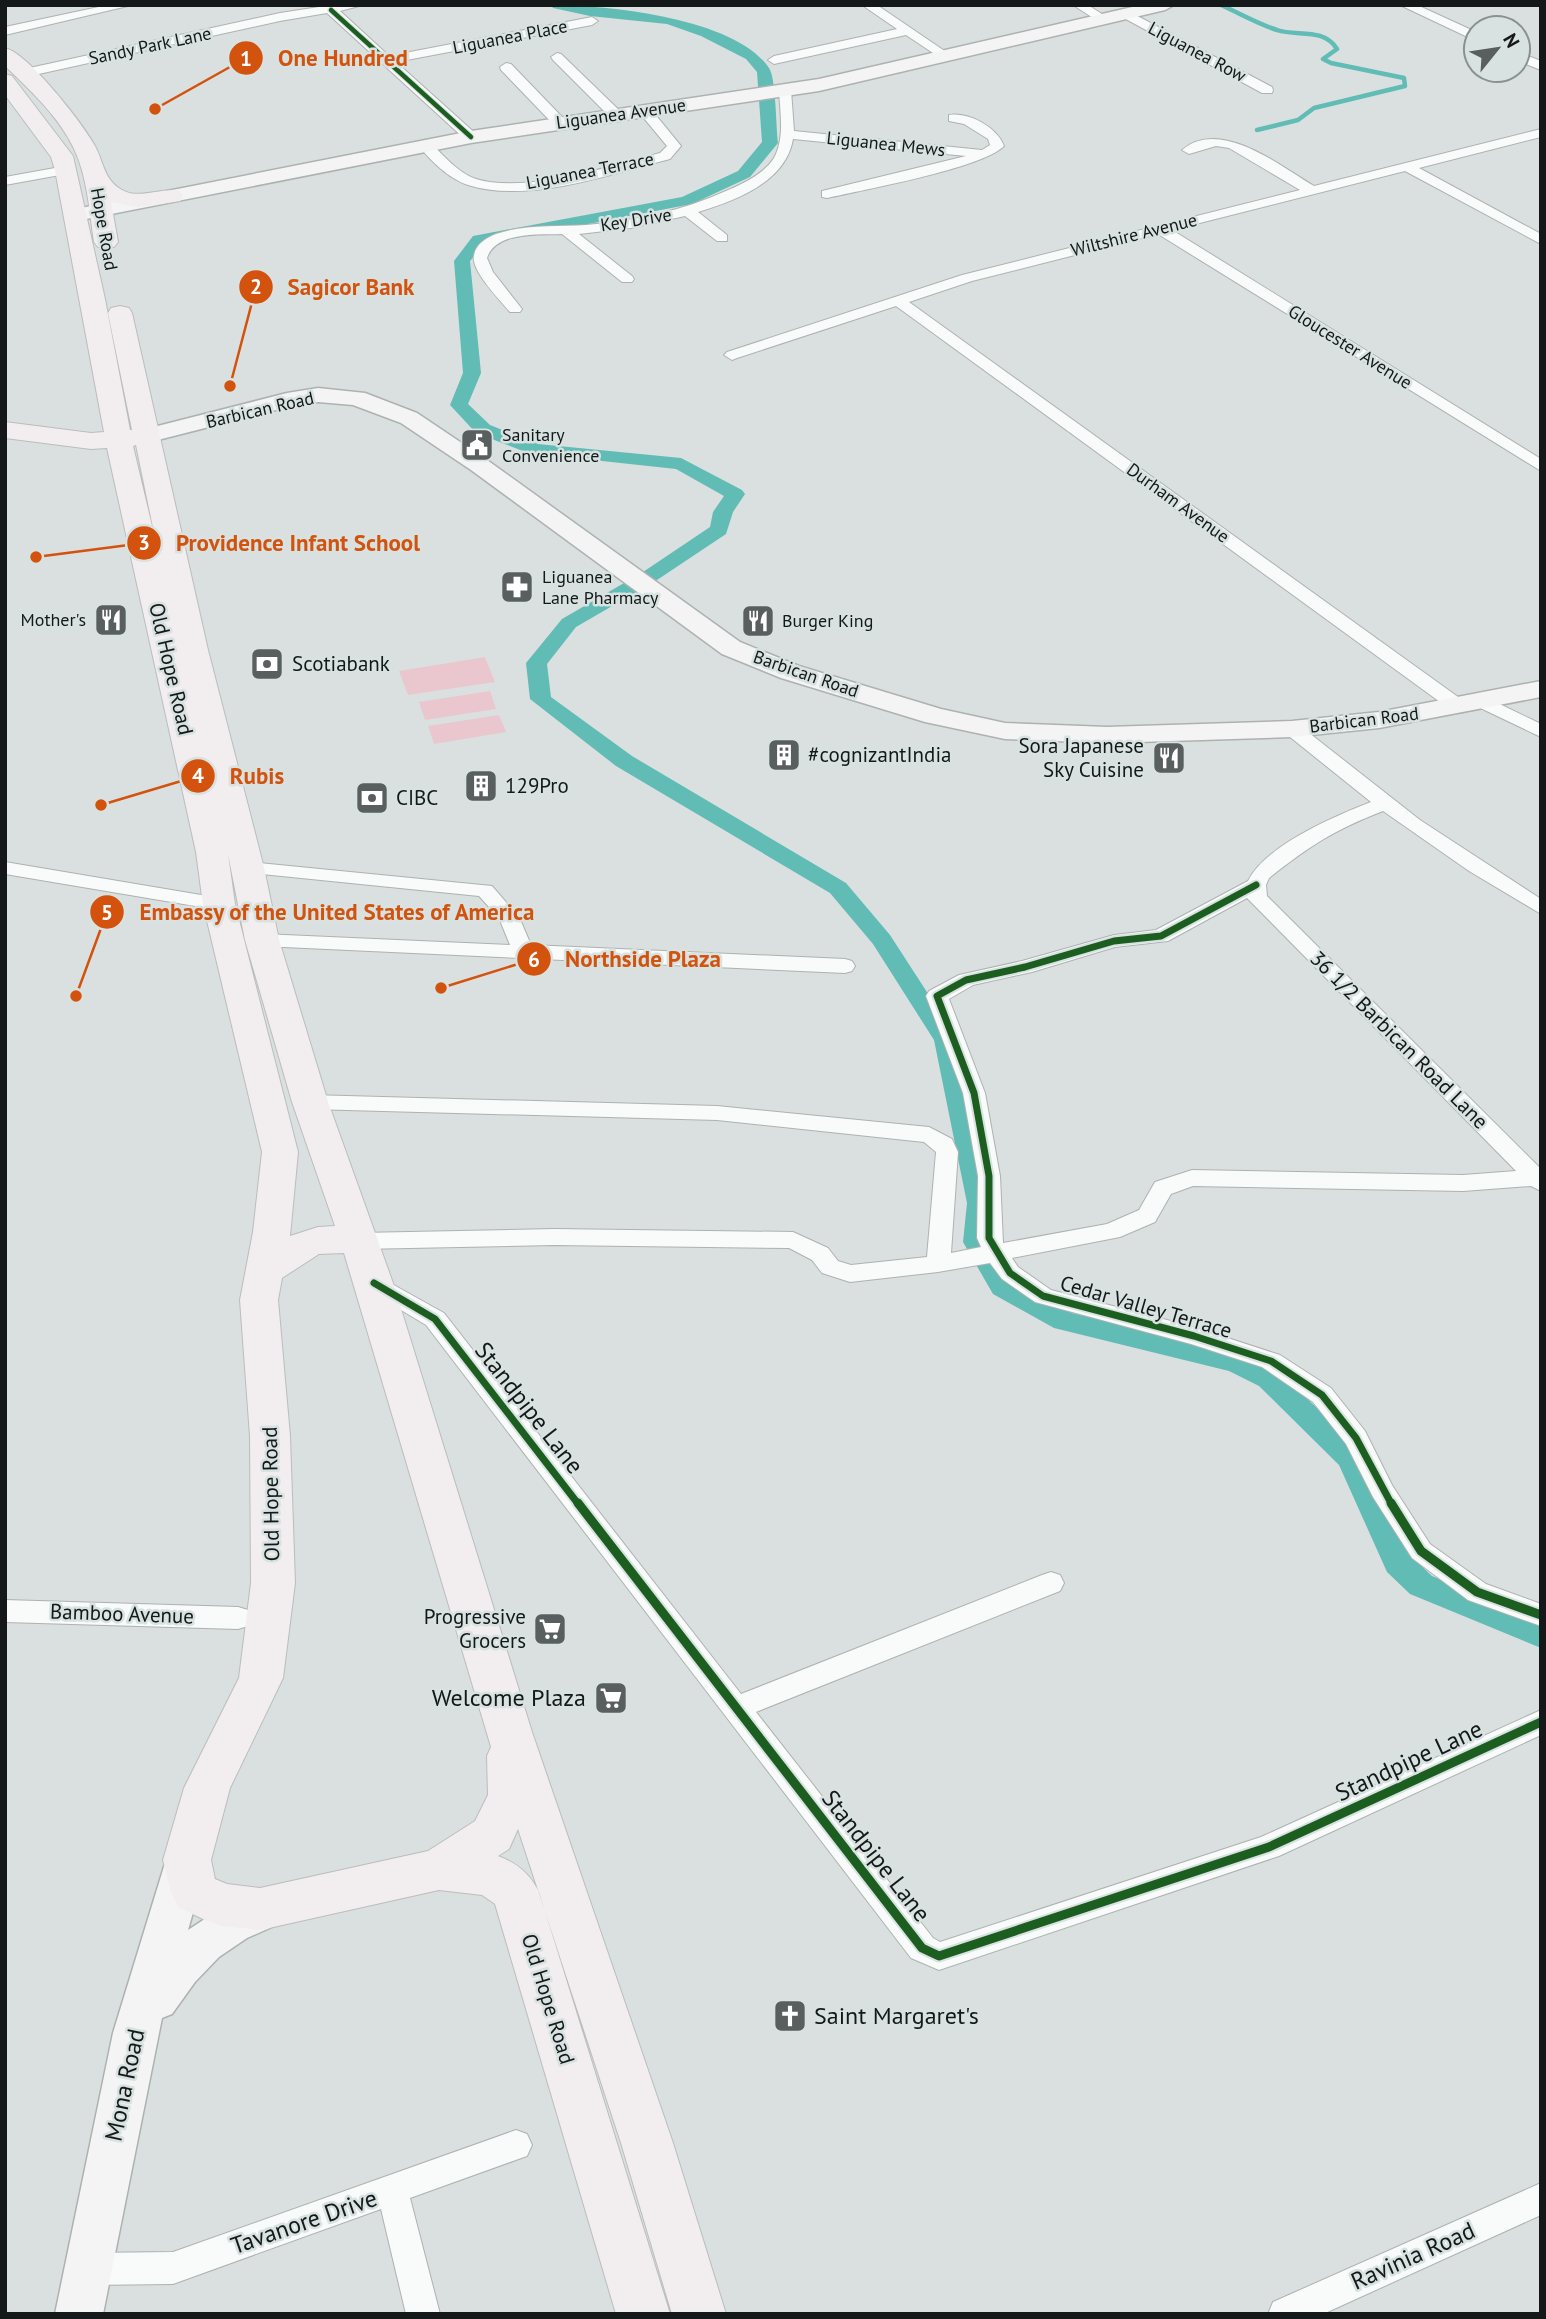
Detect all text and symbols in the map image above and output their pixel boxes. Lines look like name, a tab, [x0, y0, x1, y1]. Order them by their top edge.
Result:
street label: Liguanea Place	[451, 14, 569, 59]
north arrow	[1462, 14, 1532, 84]
street label: Liguanea Row	[1144, 16, 1251, 87]
street label: Sandy Park Lane	[86, 21, 213, 70]
text: N	[1498, 29, 1525, 52]
callout: One Hundred	[229, 36, 422, 80]
text: One Hundred	[278, 43, 408, 72]
text: 1	[240, 45, 252, 72]
street label: Liguanea Avenue	[555, 93, 687, 134]
street label: Liguanea Mews	[826, 126, 947, 161]
street label: Liguanea Terrace	[524, 147, 656, 194]
street label: Hope Road	[86, 186, 123, 272]
street label: Key Drive	[599, 203, 673, 236]
street label: Wiltshire Avenue	[1068, 208, 1199, 261]
callout: Sagicor Bank	[239, 265, 429, 309]
text: Sagicor Bank	[288, 272, 415, 301]
text: 2	[250, 273, 262, 300]
street label: Gloucester Avenue	[1284, 299, 1416, 394]
street label: Barbican Road	[204, 386, 316, 433]
place label: Sanitary Convenience	[502, 423, 599, 467]
public building icon: Sanitary Convenience	[458, 426, 496, 464]
street label: Durham Avenue	[1122, 458, 1234, 548]
callout: Providence Infant School	[127, 521, 433, 565]
text: Providence Infant School	[176, 528, 420, 557]
text: 3	[138, 529, 150, 556]
place label: Liguanea Lane Pharmacy	[542, 565, 659, 609]
pharmacy icon: Liguanea Lane Pharmacy	[498, 568, 536, 606]
street label: Old Hope Road	[143, 600, 200, 738]
restaurant icon: Mother's	[92, 601, 130, 639]
restaurant icon: Burger King	[739, 602, 777, 640]
place label: Mother's	[21, 608, 86, 631]
place label: Burger King	[782, 609, 873, 632]
bank icon: Scotiabank	[248, 645, 286, 683]
street label: Barbican Road	[750, 645, 862, 702]
place label: Scotiabank	[292, 650, 390, 677]
street label: Barbican Road	[1308, 701, 1420, 738]
place label: Sora Japanese Sky Cuisine	[1018, 732, 1144, 783]
building icon: #cognizantIndia	[765, 736, 803, 774]
restaurant icon: Sora Japanese Sky Cuisine	[1150, 739, 1188, 777]
place label: #cognizantIndia	[808, 741, 951, 768]
callout: Rubis	[180, 754, 298, 798]
text: Rubis	[230, 761, 285, 790]
text: 4	[192, 762, 204, 789]
building icon: 129Pro	[462, 767, 500, 805]
place label: 129Pro	[505, 772, 569, 799]
bank icon: CIBC	[353, 779, 391, 817]
place label: CIBC	[396, 784, 438, 811]
callout: Embassy of the United States of America	[90, 890, 549, 934]
text: Embassy of the United States of America	[140, 897, 534, 926]
text: 5	[101, 899, 113, 926]
callout: Northside Plaza	[516, 937, 735, 981]
text: Northside Plaza	[565, 944, 721, 973]
street label: 36 1/2 Barbican Road Lane	[1305, 945, 1494, 1134]
text: 6	[528, 946, 540, 973]
street label: Cedar Valley Terrace	[1057, 1269, 1235, 1344]
street label: Standpipe Lane	[468, 1336, 591, 1480]
street label: Old Hope Road	[256, 1426, 285, 1562]
street label: Bamboo Avenue	[50, 1597, 194, 1630]
place label: Progressive Grocers	[424, 1603, 526, 1654]
supermarket icon: Progressive Grocers	[531, 1610, 569, 1648]
supermarket icon: Welcome Plaza	[592, 1679, 630, 1717]
place label: Welcome Plaza	[432, 1682, 586, 1713]
street label: Standpipe Lane	[1330, 1713, 1487, 1808]
street label: Standpipe Lane	[815, 1784, 938, 1928]
street label: Old Hope Road	[516, 1930, 581, 2067]
church icon: Saint Margaret's	[771, 1997, 809, 2035]
place label: Saint Margaret's	[814, 2000, 979, 2031]
street label: Mona Road	[97, 2026, 152, 2144]
street label: Tavanore Drive	[227, 2182, 381, 2261]
street label: Ravinia Road	[1346, 2214, 1480, 2297]

